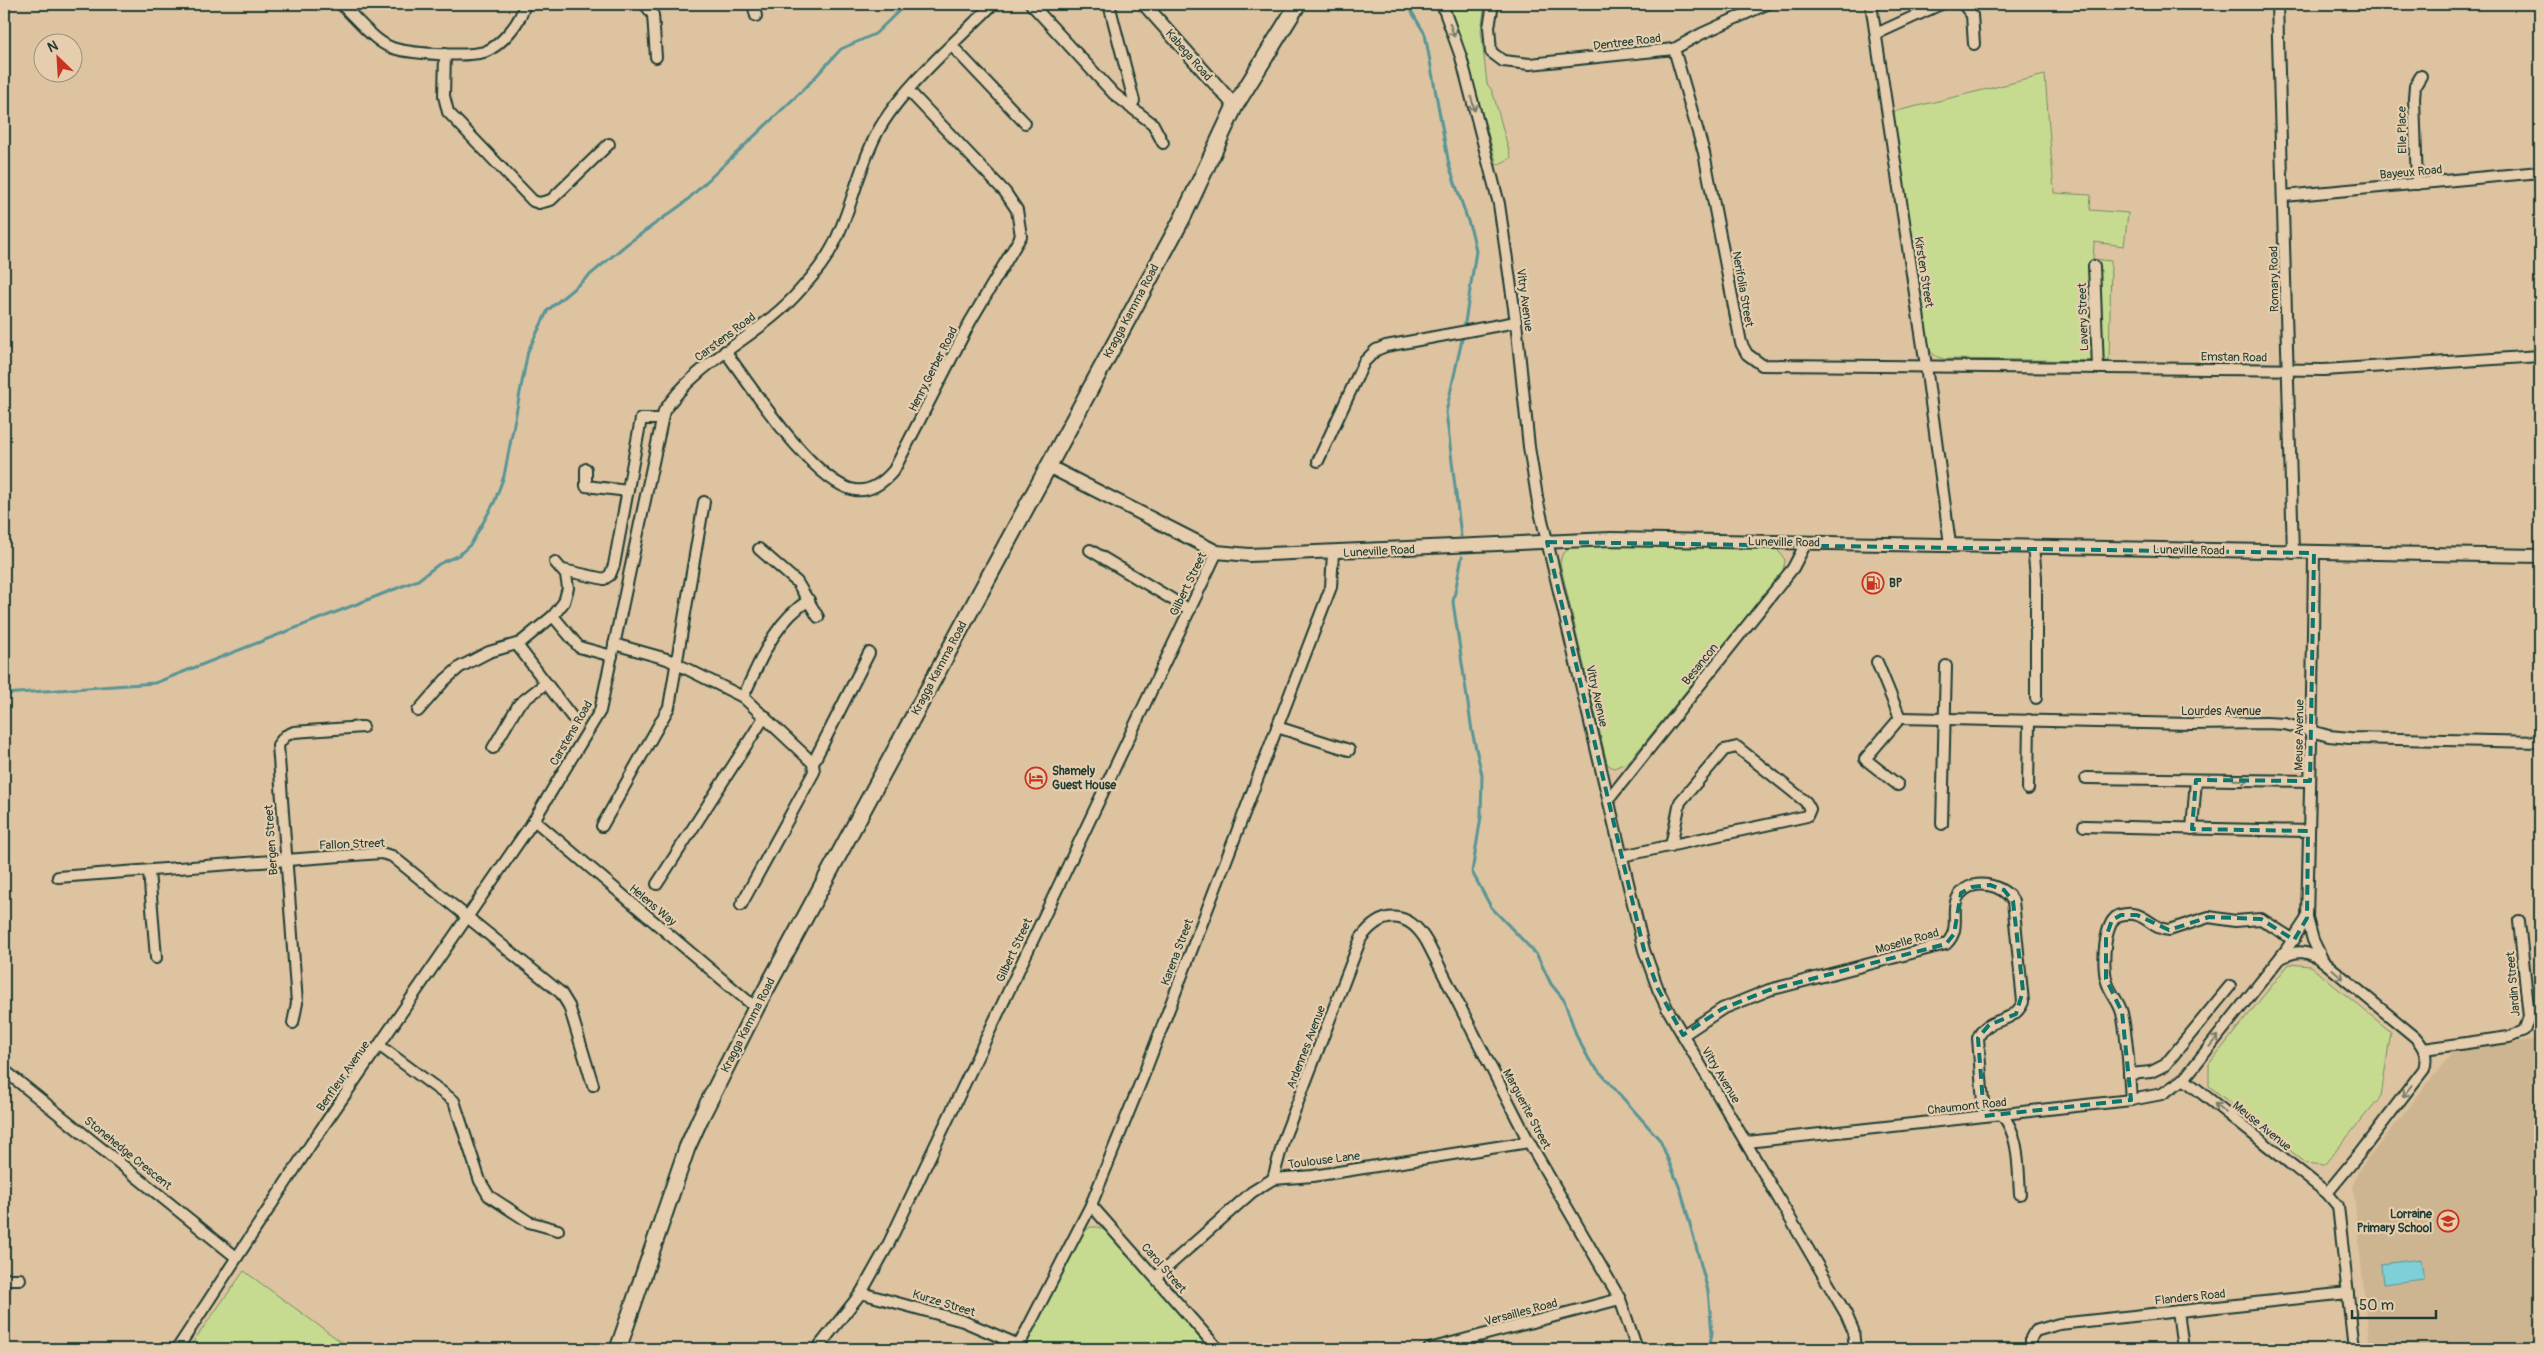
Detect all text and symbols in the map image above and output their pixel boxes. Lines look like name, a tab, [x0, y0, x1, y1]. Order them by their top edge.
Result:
one-way arrow	[1447, 22, 1457, 38]
street label: Kabega Road	[1162, 26, 1215, 84]
street label: Dentree Road	[1592, 31, 1662, 54]
north arrow	[32, 32, 82, 82]
text: N	[45, 37, 61, 56]
one-way arrow	[1469, 96, 1478, 112]
street label: Elle Place	[2395, 106, 2410, 154]
street label: Bayeux Road	[2379, 162, 2443, 183]
street label: Kirsten Street	[1911, 236, 1937, 309]
street label: Romary Road	[2266, 246, 2283, 312]
street label: Nerifolia Street	[1728, 250, 1757, 328]
street label: Kragga Kamma Road	[1100, 261, 1163, 361]
street label: Vitry Avenue	[1513, 268, 1536, 332]
street label: Lavery Street	[2075, 282, 2092, 351]
street label: Carstens Road	[692, 310, 759, 365]
street label: Henry Gerber Road	[906, 324, 961, 414]
street label: Emstan Road	[2201, 349, 2267, 366]
street label: Luneville Road	[1748, 534, 1820, 551]
street label: Luneville Road	[1343, 542, 1416, 561]
street label: Luneville Road	[2153, 542, 2225, 559]
street label: Gilbert Street	[1167, 550, 1210, 619]
fuel station icon: BP	[1861, 571, 1885, 595]
place label: BP	[1889, 576, 1903, 591]
street label: Kragga Kamma Road	[908, 618, 971, 718]
street label: Besancon	[1679, 640, 1722, 688]
street label: Vitry Avenue	[1582, 664, 1611, 729]
street label: Carstens Road	[547, 698, 596, 768]
street label: Meuse Avenue	[2291, 699, 2308, 771]
street label: Lourdes Avenue	[2181, 704, 2261, 719]
place label: Shamely Guest House	[1052, 764, 1117, 793]
hotel icon: Shamely Guest House	[1024, 766, 1048, 790]
one-way arrow	[2232, 775, 2248, 785]
street label: Bergen Street	[262, 804, 281, 876]
street label: Fallon Street	[319, 836, 385, 853]
street label: Helens Way	[626, 881, 679, 929]
street label: Gilbert Street	[993, 916, 1036, 985]
street label: Karena Street	[1158, 917, 1197, 988]
street label: Moselle Road	[1874, 925, 1941, 958]
street label: Jardin Street	[2503, 951, 2524, 1017]
one-way arrow	[2332, 968, 2345, 980]
street label: Kragga Kamma Road	[718, 975, 779, 1075]
street label: Ardennes Avenue	[1284, 1003, 1329, 1091]
one-way arrow	[2209, 1034, 2220, 1047]
street label: Benfleur Avenue	[314, 1038, 373, 1114]
street label: Vitry Avenue	[1698, 1044, 1743, 1106]
street label: Marguerite Street	[1499, 1066, 1554, 1152]
one-way arrow	[2401, 1084, 2412, 1097]
street label: Chaumont Road	[1926, 1095, 2008, 1118]
street label: Meuse Avenue	[2229, 1098, 2294, 1155]
one-way arrow	[2214, 1103, 2227, 1114]
street label: Stonehedge Crescent	[81, 1113, 175, 1194]
street label: Toulouse Lane	[1287, 1149, 1361, 1172]
place label: Lorraine Primary School	[2357, 1207, 2433, 1236]
school or university icon: Lorraine Primary School	[2436, 1209, 2460, 1233]
street label: Carol Street	[1138, 1240, 1190, 1297]
street label: Flanders Road	[2154, 1286, 2226, 1309]
street label: Kurze Street	[911, 1287, 977, 1320]
scale bar	[2352, 1288, 2435, 1320]
street label: Versailles Road	[1483, 1296, 1559, 1329]
text: 50 m	[2359, 1296, 2394, 1315]

